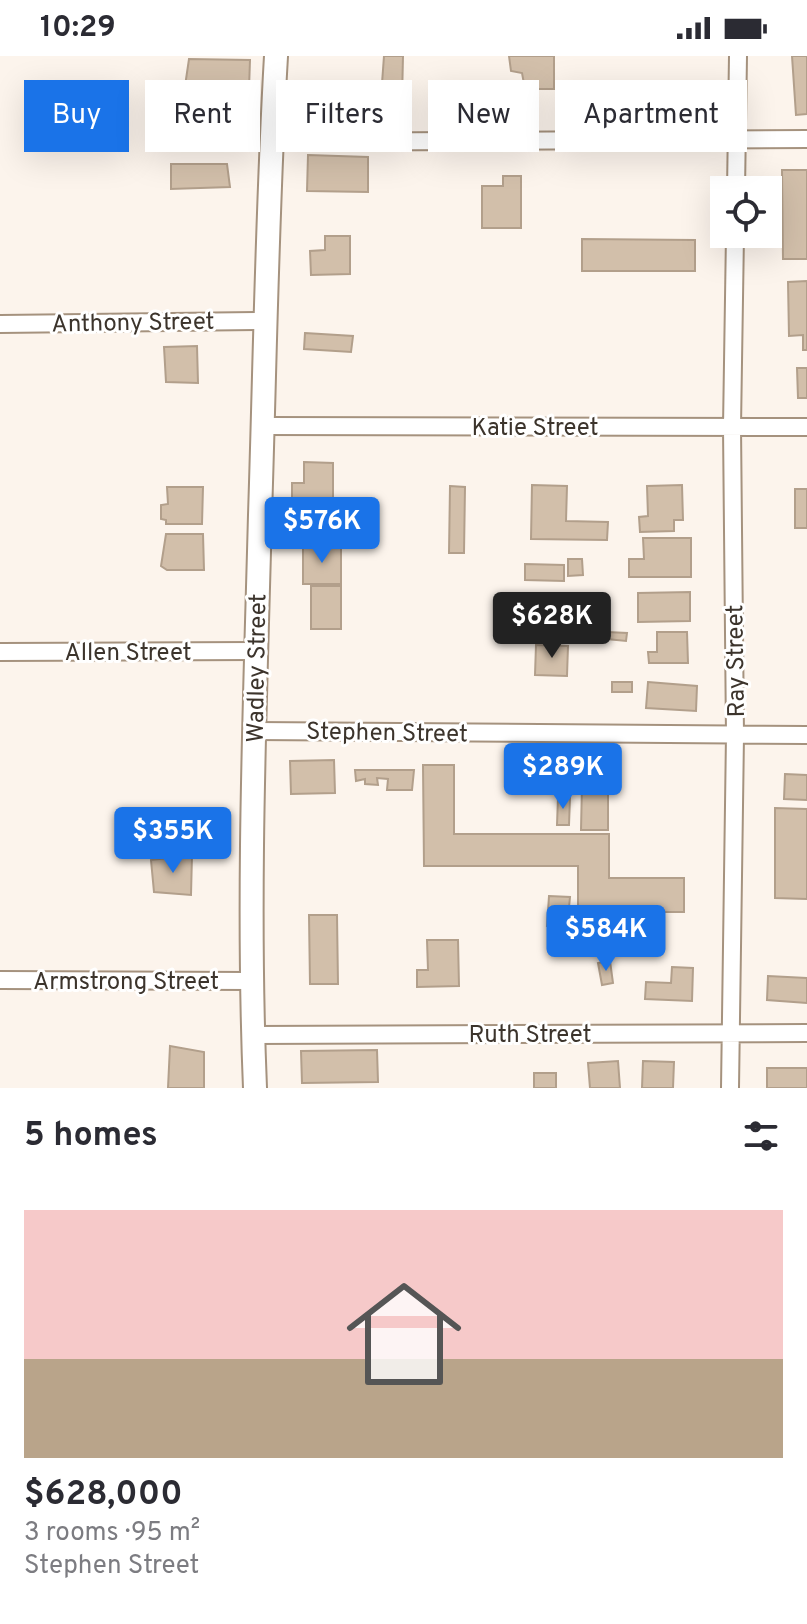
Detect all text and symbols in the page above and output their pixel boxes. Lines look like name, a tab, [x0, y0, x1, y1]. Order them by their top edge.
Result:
text: 10:29	[40, 10, 116, 47]
chip: Buy	[24, 80, 129, 152]
chip: Rent	[145, 80, 260, 152]
chip: Filters	[276, 80, 412, 152]
chip: New	[428, 80, 539, 152]
chip: Apartment	[555, 80, 747, 152]
map controls	[710, 176, 782, 248]
button: locate	[710, 176, 782, 248]
street label: Anthony Street	[51, 308, 215, 340]
street label: Katie Street	[471, 414, 599, 444]
pin: $576K	[266, 497, 378, 565]
text: $576K	[283, 506, 361, 539]
pin: $628K	[496, 592, 608, 660]
street label: Wadley Street	[242, 593, 274, 743]
text: $628K	[511, 601, 593, 634]
street label: Ray Street	[721, 604, 753, 718]
street label: Allen Street	[64, 639, 192, 669]
street label: Stephen Street	[306, 718, 468, 750]
pin: $289K	[507, 743, 619, 811]
text: $289K	[522, 752, 604, 785]
pin: $355K	[117, 807, 229, 875]
text: $355K	[132, 816, 214, 849]
pin: $584K	[550, 905, 662, 973]
text: $584K	[564, 914, 648, 947]
street label: Armstrong Street	[33, 968, 219, 998]
street label: Ruth Street	[469, 1021, 591, 1051]
icon: filters	[739, 1114, 783, 1158]
text: 5 homes	[24, 1115, 158, 1158]
icon: home	[332, 1262, 476, 1406]
text: $628,000	[24, 1474, 183, 1517]
text: 3 rooms · 95 m²	[24, 1517, 200, 1550]
text: Stephen Street	[24, 1550, 199, 1583]

